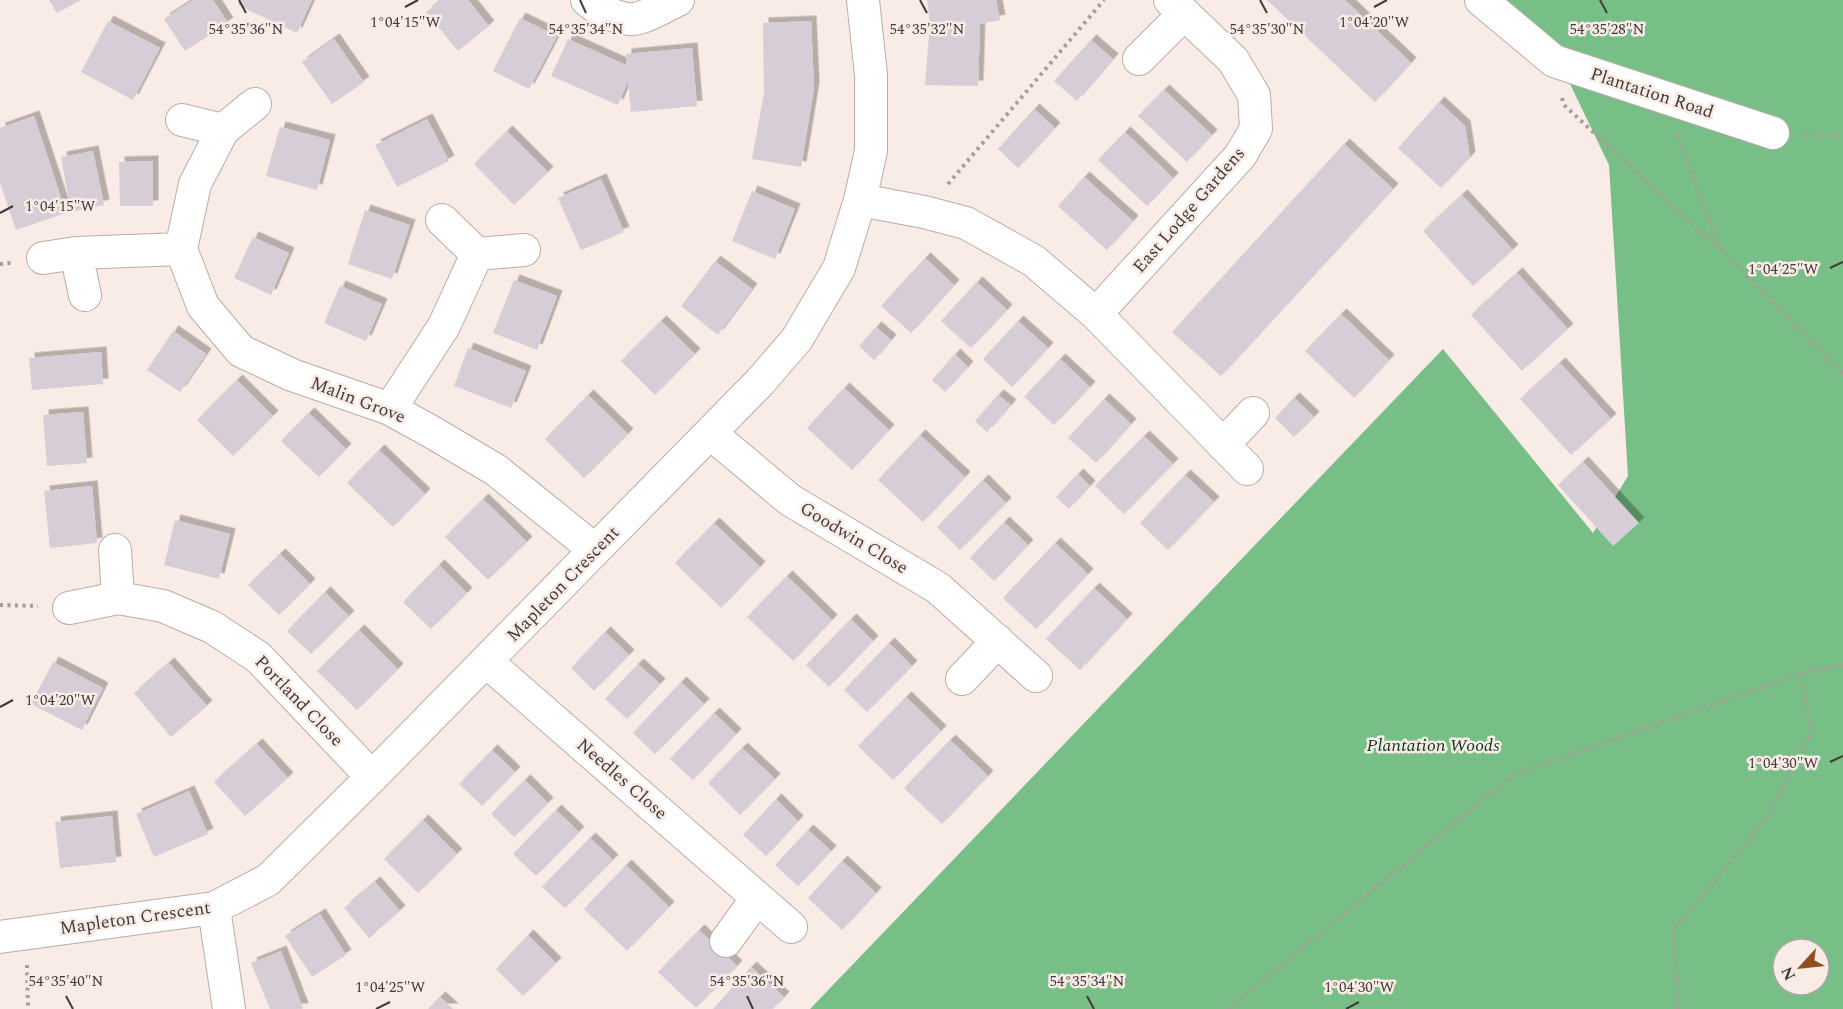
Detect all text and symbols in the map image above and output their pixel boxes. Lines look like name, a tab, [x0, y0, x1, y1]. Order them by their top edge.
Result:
text: 1°04'15"W	[370, 11, 440, 34]
text: 1°04'20"W	[1339, 11, 1409, 34]
text: 54°35'36"N	[209, 18, 284, 41]
text: 54°35'34"N	[549, 18, 624, 41]
text: 54°35'32"N	[890, 18, 965, 41]
text: 54°35'30"N	[1230, 18, 1305, 41]
text: 54°35'28"N	[1570, 18, 1645, 41]
street label: Plantation Road	[1587, 60, 1717, 126]
street label: East Lodge Gardens	[1126, 141, 1252, 279]
text: 1°04'15"W	[25, 195, 95, 218]
text: 1°04'25"W	[1748, 258, 1818, 281]
street label: Malin Grove	[307, 369, 409, 431]
street label: Goodwin Close	[795, 495, 913, 581]
street label: Mapleton Crescent	[500, 520, 626, 648]
street label: Portland Close	[248, 649, 350, 753]
text: 1°04'20"W	[25, 689, 95, 712]
street label: Needles Close	[571, 732, 673, 826]
park label: Plantation Woods	[1366, 732, 1500, 759]
text: 1°04'30"W	[1748, 752, 1818, 775]
street label: Mapleton Crescent	[58, 894, 212, 942]
north arrow	[1771, 937, 1831, 997]
text: N	[1775, 962, 1802, 985]
text: 54°35'40"N	[29, 970, 104, 993]
text: 54°35'36"N	[710, 970, 785, 993]
text: 54°35'34"N	[1050, 970, 1125, 993]
text: 1°04'25"W	[355, 976, 425, 999]
text: 1°04'30"W	[1324, 976, 1394, 999]

